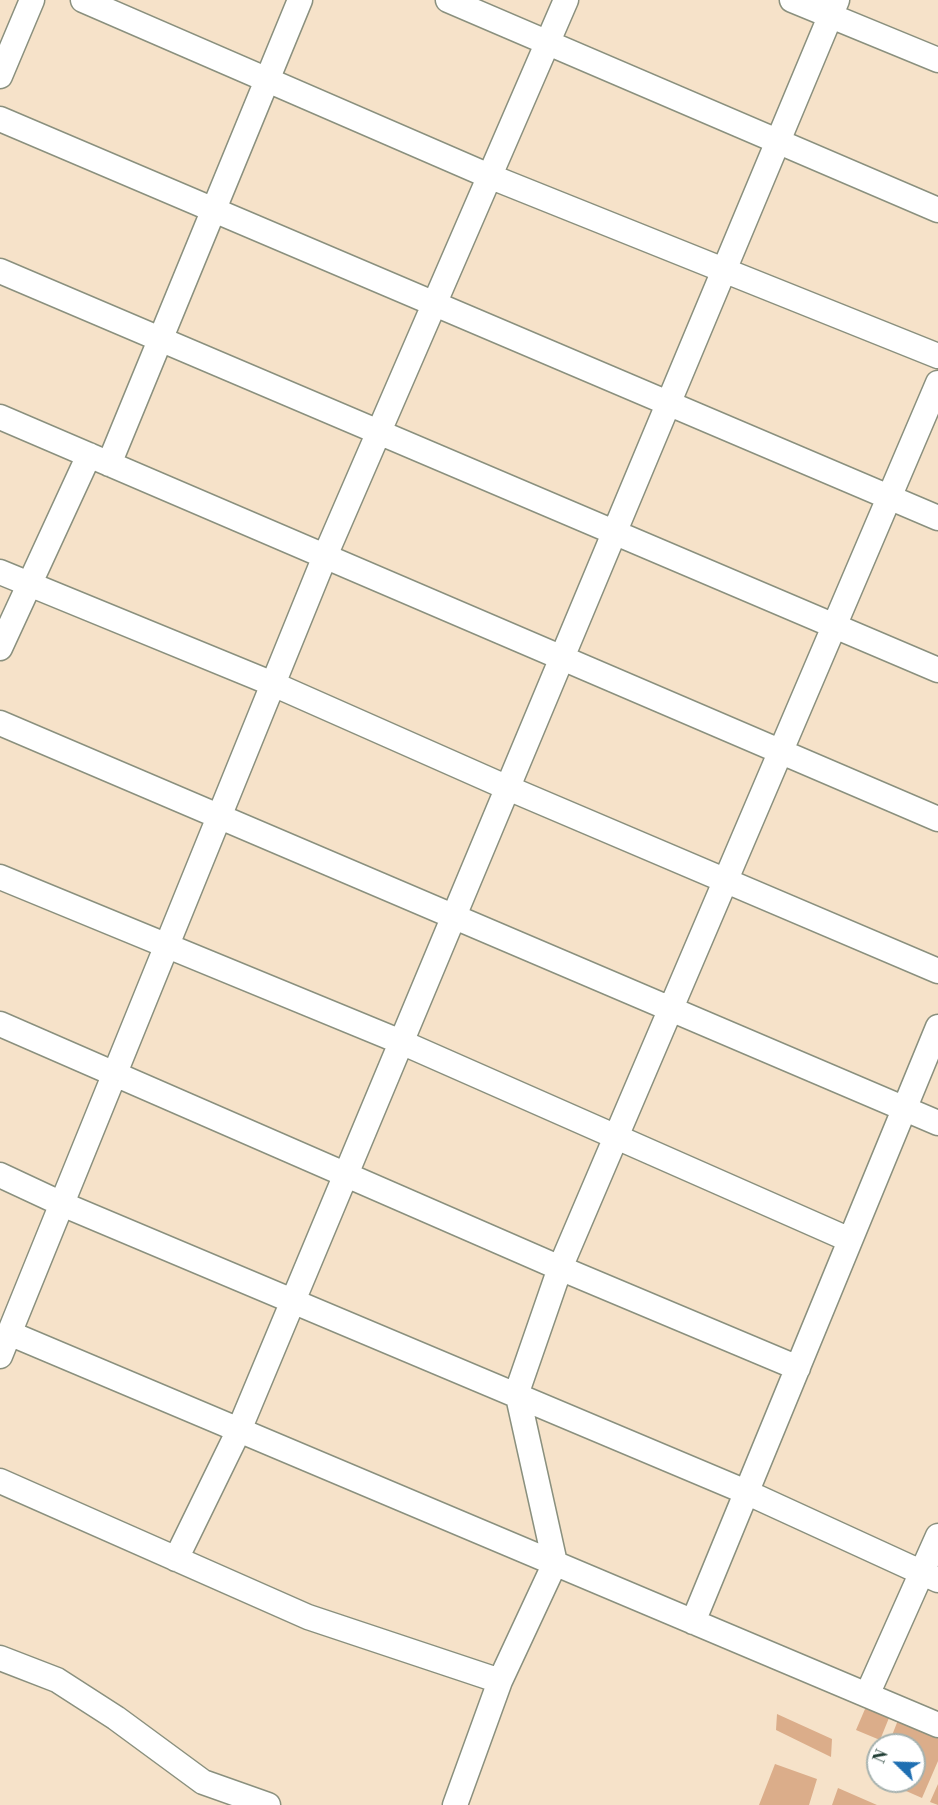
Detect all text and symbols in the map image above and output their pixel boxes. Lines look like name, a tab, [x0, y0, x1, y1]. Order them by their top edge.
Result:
north arrow	[866, 1733, 926, 1793]
text: N	[870, 1747, 893, 1766]

